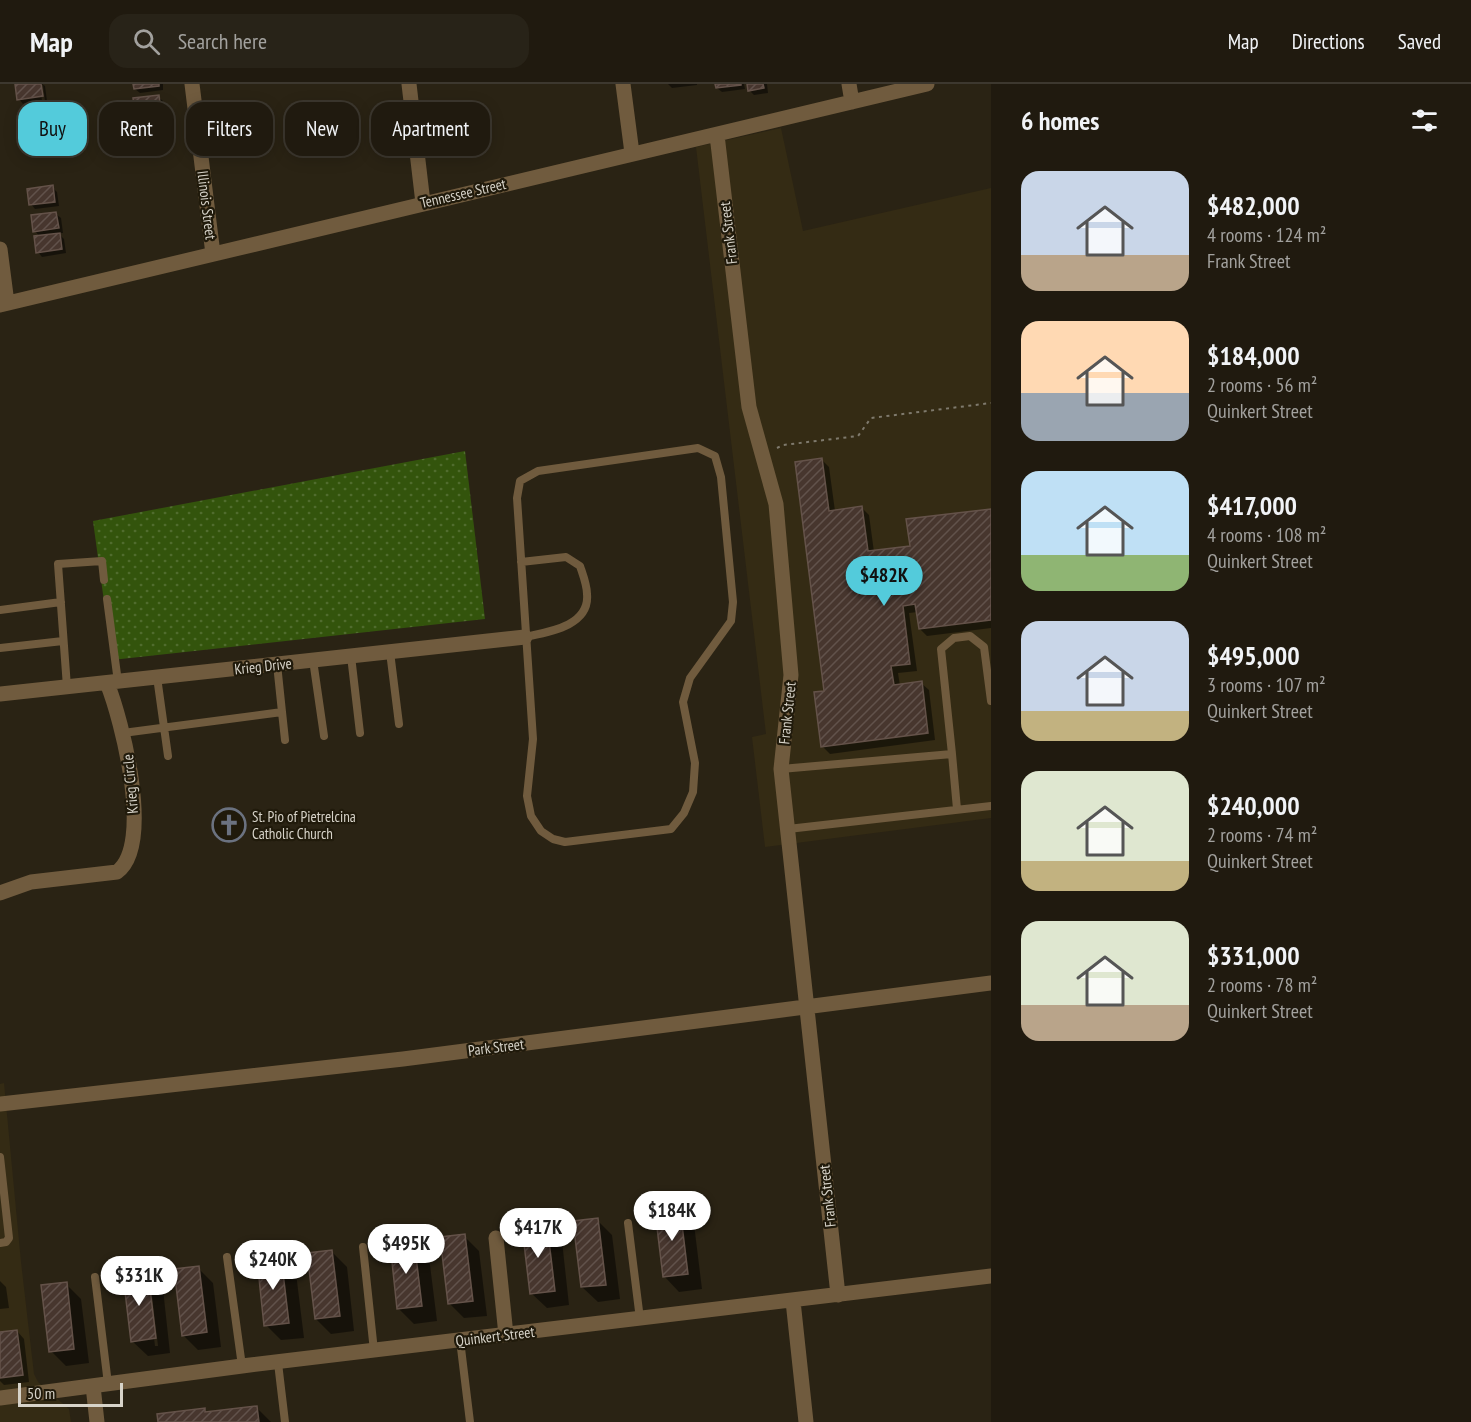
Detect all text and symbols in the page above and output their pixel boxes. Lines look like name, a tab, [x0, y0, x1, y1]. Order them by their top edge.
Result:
search box	[109, 14, 529, 68]
text: Map	[30, 23, 73, 60]
icon: search	[130, 25, 163, 58]
text: Search here	[178, 27, 267, 55]
text: Map	[1228, 28, 1259, 55]
text: Directions	[1292, 28, 1365, 55]
text: Saved	[1398, 28, 1441, 55]
chip: Buy	[18, 102, 87, 156]
chip: Rent	[99, 102, 174, 156]
chip: Filters	[186, 102, 273, 156]
chip: New	[285, 102, 359, 156]
chip: Apartment	[371, 102, 490, 156]
text: 6 homes	[1021, 104, 1099, 137]
icon: filters	[1408, 104, 1441, 137]
street label: Illinois Street	[193, 169, 221, 241]
street label: Tennessee Street	[418, 174, 508, 212]
text: $482,000	[1207, 189, 1300, 222]
icon: home	[1069, 195, 1141, 267]
street label: Frank Street	[715, 201, 741, 265]
text: 4 rooms · 124 m²	[1207, 222, 1326, 248]
text: Frank Street	[1207, 248, 1290, 274]
text: $184,000	[1207, 339, 1300, 372]
icon: home	[1069, 345, 1141, 417]
text: 2 rooms · 56 m²	[1207, 372, 1317, 398]
text: Quinkert Street	[1207, 398, 1313, 424]
text: $417,000	[1207, 489, 1297, 522]
icon: home	[1069, 495, 1141, 567]
text: 4 rooms · 108 m²	[1207, 522, 1326, 548]
text: Quinkert Street	[1207, 548, 1313, 574]
pin: $482K	[842, 556, 926, 607]
text: $482K	[860, 562, 908, 588]
text: $495,000	[1207, 639, 1300, 672]
icon: home	[1069, 645, 1141, 717]
street label: Krieg Drive	[233, 654, 293, 678]
text: 3 rooms · 107 m²	[1207, 672, 1326, 698]
street label: Frank Street	[774, 681, 800, 745]
text: Quinkert Street	[1207, 698, 1313, 724]
street label: Krieg Circle	[118, 754, 142, 814]
text: $240,000	[1207, 789, 1300, 822]
icon: home	[1069, 795, 1141, 867]
church icon: St. Pio of Pietrelcina Catholic Church	[211, 807, 247, 843]
place label: St. Pio of Pietrelcina Catholic Church	[252, 807, 356, 843]
text: 2 rooms · 74 m²	[1207, 822, 1317, 848]
text: Quinkert Street	[1207, 848, 1313, 874]
text: $331,000	[1207, 939, 1300, 972]
icon: home	[1069, 945, 1141, 1017]
text: 2 rooms · 78 m²	[1207, 972, 1317, 998]
text: Quinkert Street	[1207, 998, 1313, 1024]
street label: Park Street	[467, 1034, 525, 1060]
street label: Frank Street	[814, 1164, 840, 1228]
pin: $184K	[630, 1191, 714, 1242]
text: $184K	[648, 1197, 696, 1223]
pin: $417K	[496, 1208, 580, 1259]
text: $417K	[514, 1214, 562, 1240]
pin: $495K	[364, 1224, 448, 1275]
text: $495K	[382, 1230, 430, 1256]
pin: $240K	[231, 1240, 315, 1291]
text: $240K	[249, 1246, 297, 1272]
pin: $331K	[97, 1256, 181, 1307]
text: $331K	[115, 1262, 163, 1288]
street label: Quinkert Street	[454, 1322, 536, 1350]
scale bar	[18, 1380, 123, 1408]
text: 50 m	[27, 1383, 55, 1403]

